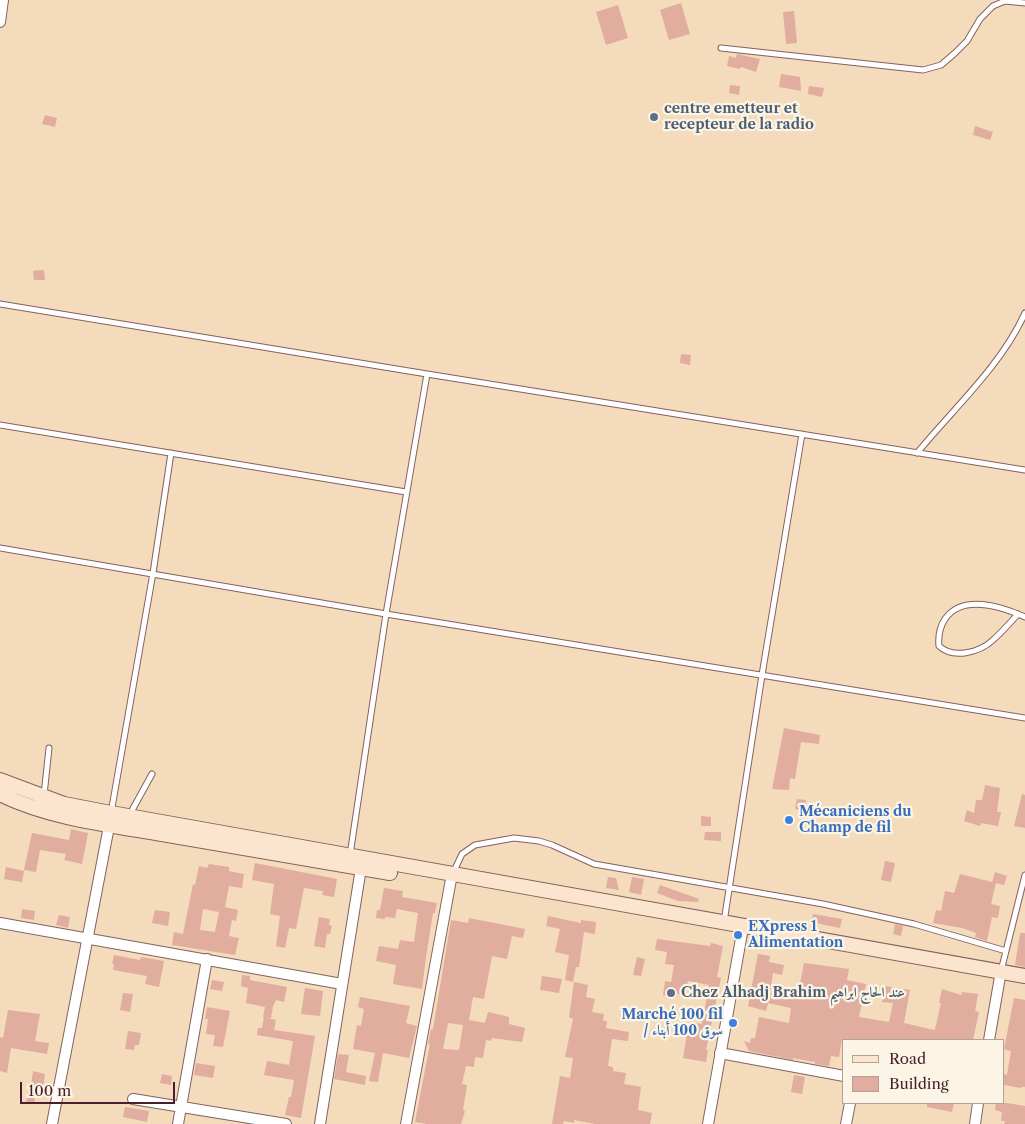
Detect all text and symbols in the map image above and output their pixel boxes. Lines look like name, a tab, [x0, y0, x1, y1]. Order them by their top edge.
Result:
place label: centre emetteur et recepteur de la radio	[664, 101, 814, 134]
marker: centre emetteur et recepteur de la radio	[648, 111, 660, 123]
place label: Mécaniciens du Champ de fil	[799, 804, 912, 836]
marker: Mécaniciens du Champ de fil	[783, 814, 795, 826]
place label: EXpress 1 Alimentation	[748, 919, 843, 952]
marker: EXpress 1 Alimentation	[732, 929, 744, 941]
place label: Chez Alhadj Brahim عند الحاج ابراهيم	[681, 985, 905, 1001]
marker: Chez Alhadj Brahim عند الحاج ابراهيم	[665, 987, 677, 999]
place label: Marché 100 fil / سوق 100 أبناء	[621, 1007, 723, 1040]
marker: Marché 100 fil / سوق 100 أبناء	[727, 1017, 739, 1029]
legend	[842, 1039, 1005, 1104]
text: Road	[889, 1049, 926, 1068]
scale bar	[22, 1072, 178, 1104]
text: Building	[889, 1074, 949, 1093]
text: 100 m	[28, 1081, 71, 1100]

